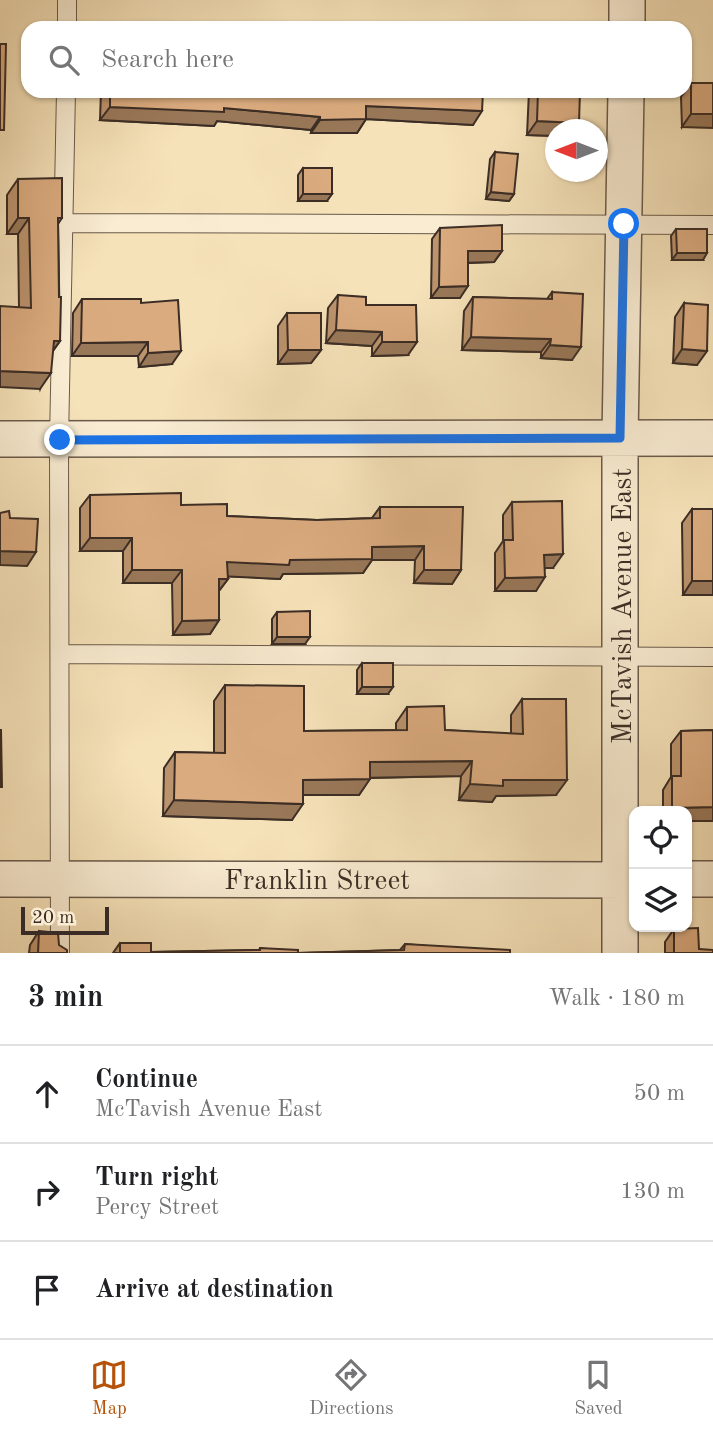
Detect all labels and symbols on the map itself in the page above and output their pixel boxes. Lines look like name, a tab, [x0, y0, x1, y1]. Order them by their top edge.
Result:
north arrow	[545, 119, 608, 182]
route start	[608, 208, 639, 239]
route end	[44, 424, 75, 455]
street label: McTavish Avenue East	[610, 468, 638, 744]
street label: Franklin Street	[224, 868, 410, 896]
scale bar	[21, 904, 108, 936]

